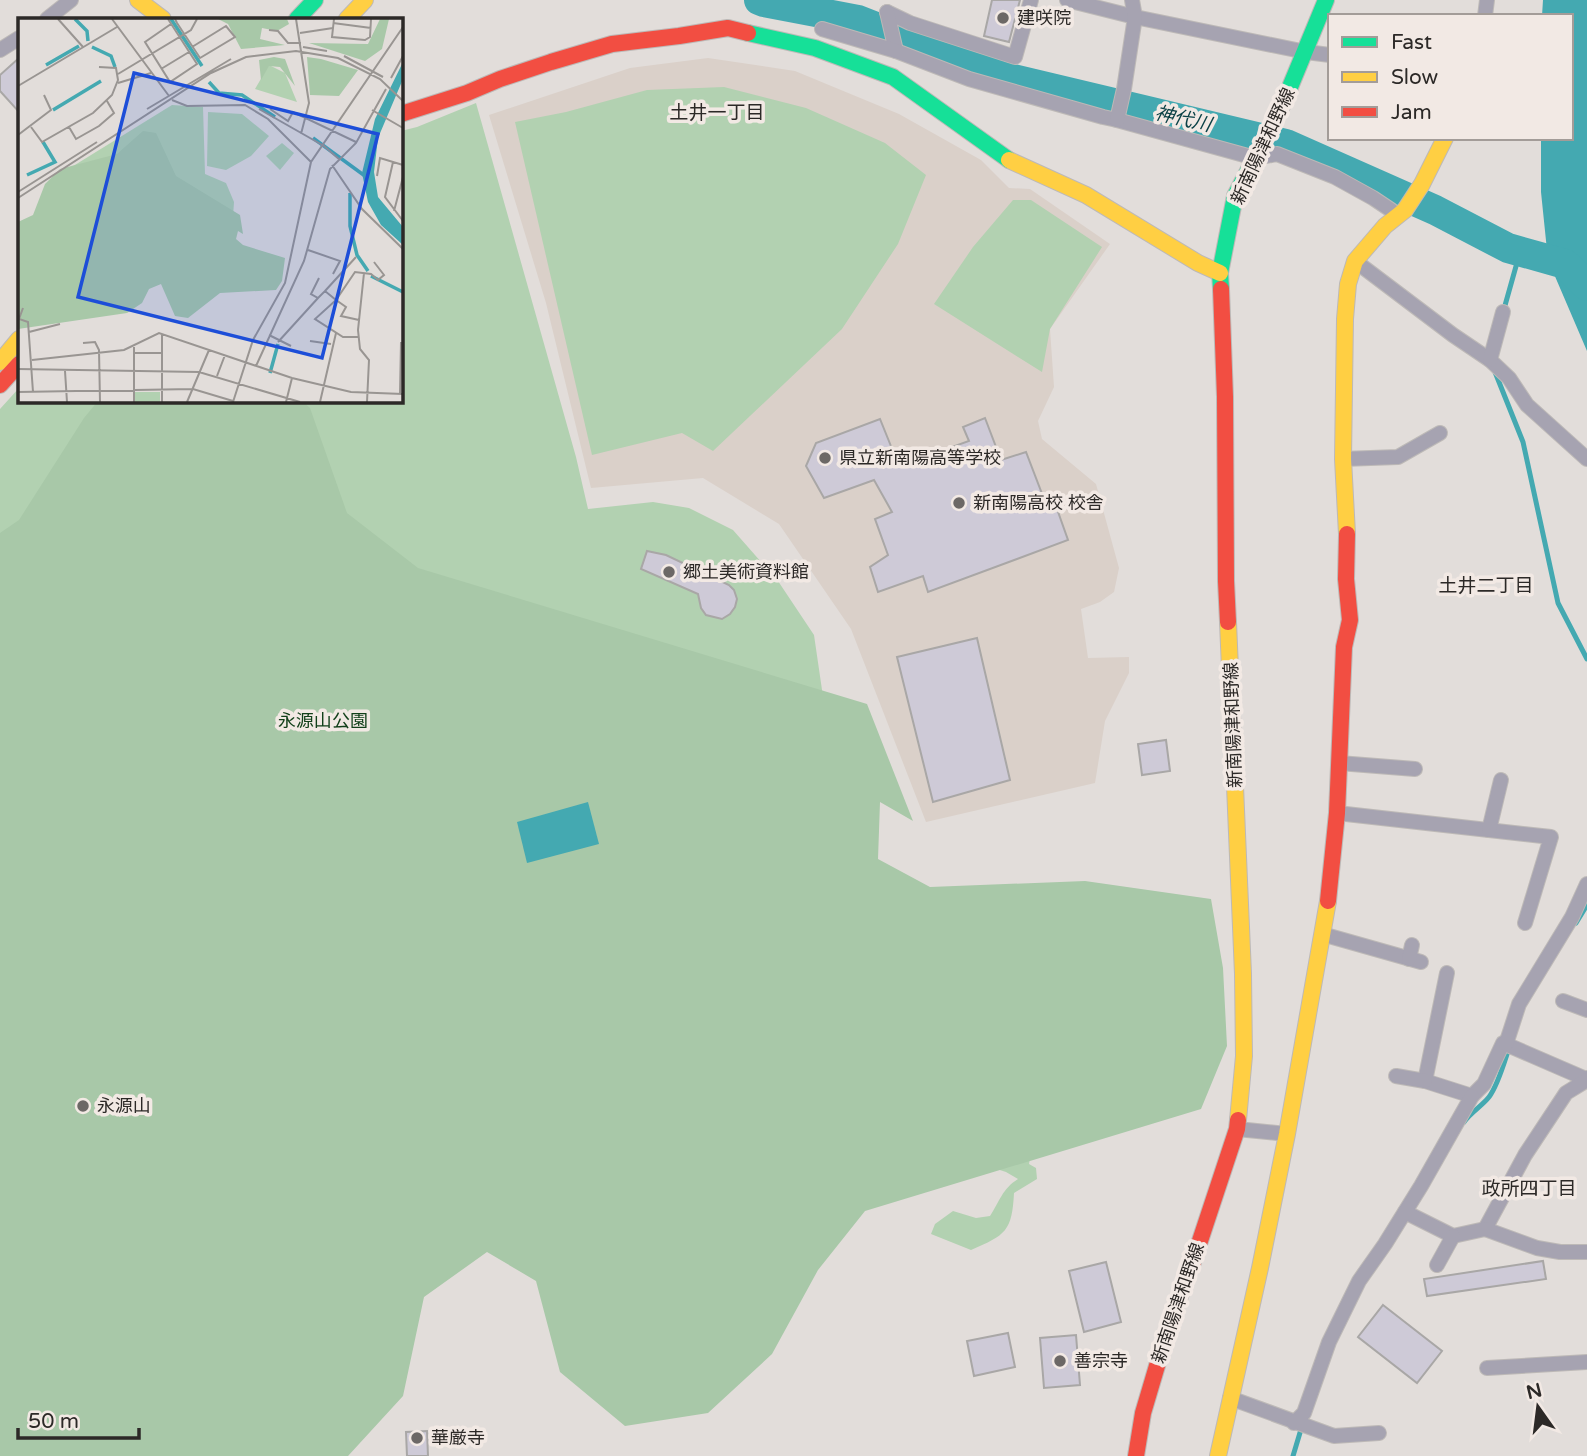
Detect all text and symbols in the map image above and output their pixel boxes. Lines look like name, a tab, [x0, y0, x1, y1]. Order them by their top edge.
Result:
place label: 建咲院	[1017, 7, 1071, 29]
marker: 建咲院	[995, 10, 1011, 26]
legend	[1328, 14, 1573, 140]
inset map	[18, 18, 402, 402]
text: Fast	[1391, 30, 1432, 55]
text: Slow	[1391, 65, 1439, 90]
street label: 新南陽津和野線	[1226, 84, 1300, 208]
text: Jam	[1391, 100, 1432, 125]
district label: 土井一丁目	[669, 102, 765, 124]
water label: 神代川	[1153, 102, 1215, 137]
place label: 県立新南陽高等学校	[839, 447, 1001, 469]
marker: 県立新南陽高等学校	[817, 450, 833, 466]
place label: 新南陽高校 校舎	[973, 492, 1104, 514]
marker: 新南陽高校 校舎	[951, 495, 967, 511]
place label: 郷土美術資料館	[683, 561, 809, 583]
marker: 郷土美術資料館	[661, 564, 677, 580]
district label: 土井二丁目	[1438, 575, 1534, 597]
street label: 新南陽津和野線	[1220, 662, 1246, 788]
park label: 永源山公園	[278, 710, 368, 732]
place label: 永源山	[97, 1095, 151, 1117]
marker: 永源山	[75, 1098, 91, 1114]
district label: 政所四丁目	[1481, 1178, 1577, 1200]
street label: 新南陽津和野線	[1147, 1240, 1209, 1366]
place label: 善宗寺	[1074, 1350, 1128, 1372]
marker: 善宗寺	[1052, 1353, 1068, 1369]
north arrow	[1503, 1372, 1573, 1442]
text: N	[1524, 1379, 1544, 1404]
scale bar	[18, 1396, 138, 1440]
text: 50 m	[28, 1409, 79, 1434]
place label: 華厳寺	[431, 1427, 485, 1449]
marker: 華厳寺	[409, 1430, 425, 1446]

